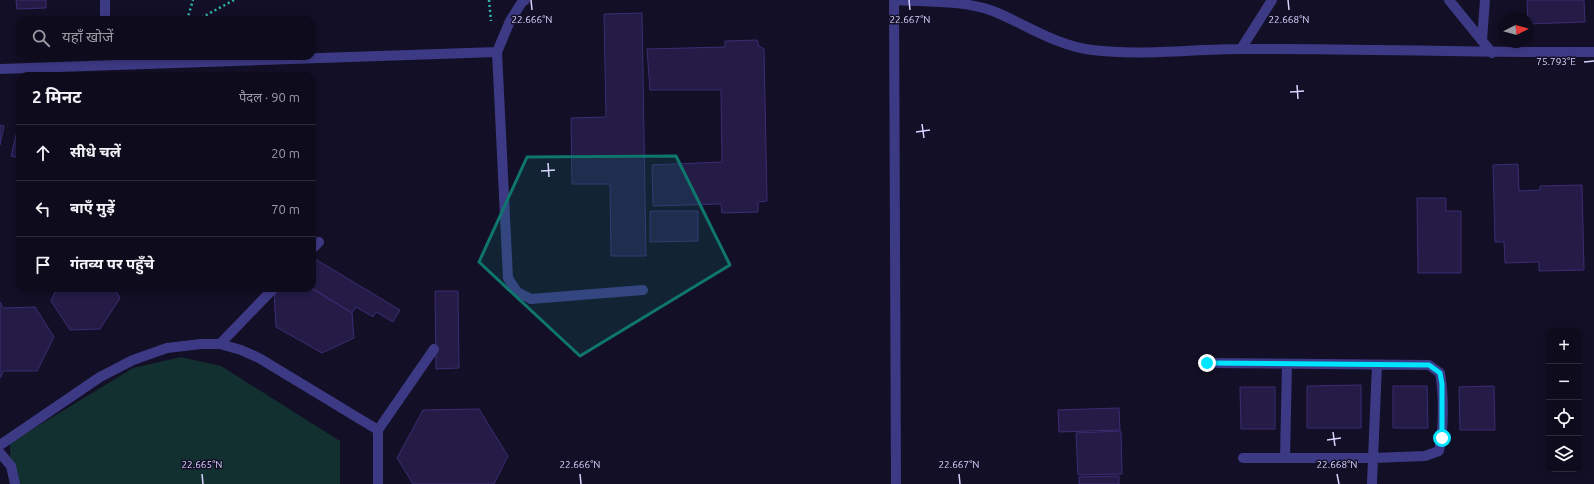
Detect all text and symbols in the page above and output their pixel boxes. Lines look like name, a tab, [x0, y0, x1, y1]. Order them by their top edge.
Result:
north arrow	[1498, 12, 1534, 48]
text: 22.666°N	[511, 14, 553, 25]
text: 22.667°N	[889, 14, 931, 25]
text: 22.668°N	[1268, 14, 1310, 25]
search box	[16, 16, 316, 60]
icon: search	[30, 27, 52, 49]
text: यहाँ खोजें	[62, 28, 113, 45]
text: 75.793°E	[1536, 56, 1576, 67]
text: 2 मिनट	[32, 87, 81, 106]
text: पैदल · 90 m	[239, 90, 300, 104]
icon: ahead	[32, 142, 54, 164]
text: सीधे चलें	[70, 143, 121, 160]
text: 20 m	[271, 146, 300, 160]
icon: left	[32, 198, 54, 220]
text: बाएँ मुड़ें	[70, 199, 115, 216]
text: 70 m	[271, 202, 300, 216]
icon: arrive	[32, 254, 54, 276]
text: गंतव्य पर पहुँचे	[70, 255, 154, 272]
map controls	[1546, 328, 1582, 472]
button: +	[1546, 328, 1582, 364]
route end	[1198, 354, 1216, 372]
button: −	[1546, 364, 1582, 400]
button: locate	[1546, 400, 1582, 436]
route start	[1433, 429, 1451, 447]
button: layers	[1546, 436, 1582, 472]
text: 22.665°N	[181, 459, 223, 470]
text: 22.666°N	[559, 459, 601, 470]
text: 22.667°N	[938, 459, 980, 470]
text: 22.668°N	[1316, 459, 1358, 470]

